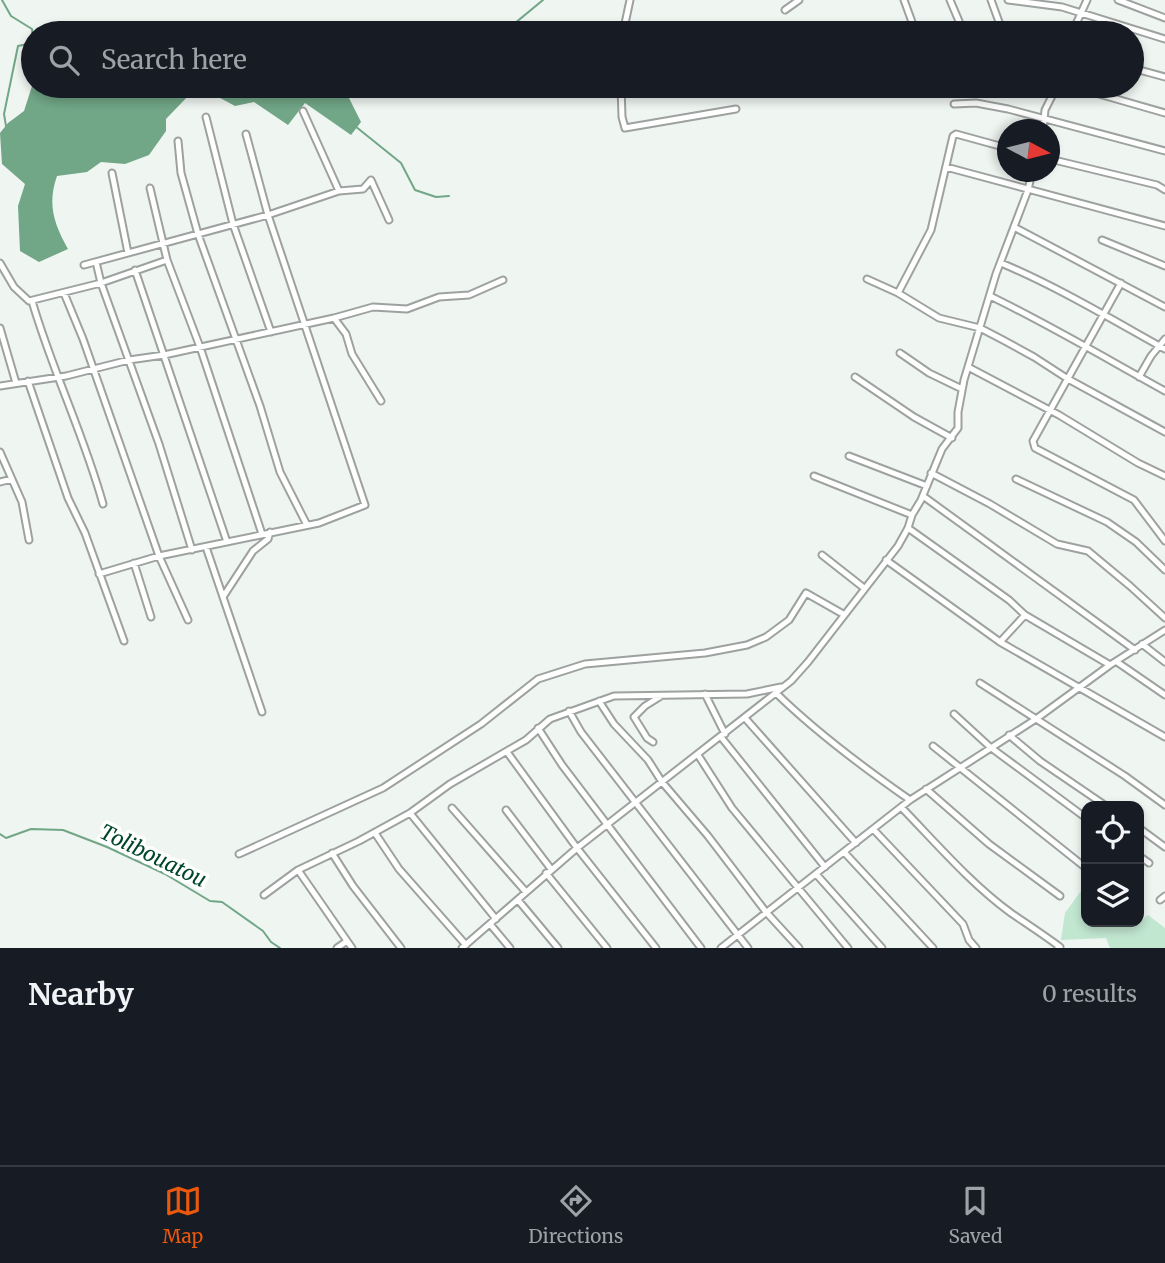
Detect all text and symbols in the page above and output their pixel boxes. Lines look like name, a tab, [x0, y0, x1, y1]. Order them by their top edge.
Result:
search box	[21, 21, 1144, 98]
icon: search	[45, 41, 83, 79]
text: Search here	[101, 43, 247, 76]
north arrow	[997, 119, 1060, 182]
map controls	[1081, 801, 1144, 927]
button: locate	[1081, 801, 1144, 864]
water label: Tolibouatou	[95, 818, 211, 893]
button: layers	[1081, 864, 1144, 927]
text: Nearby	[28, 975, 134, 1013]
text: 0 results	[1042, 979, 1137, 1008]
tab: Map	[163, 1182, 203, 1248]
tab: Directions	[528, 1182, 623, 1248]
tab: Saved	[949, 1182, 1002, 1248]

